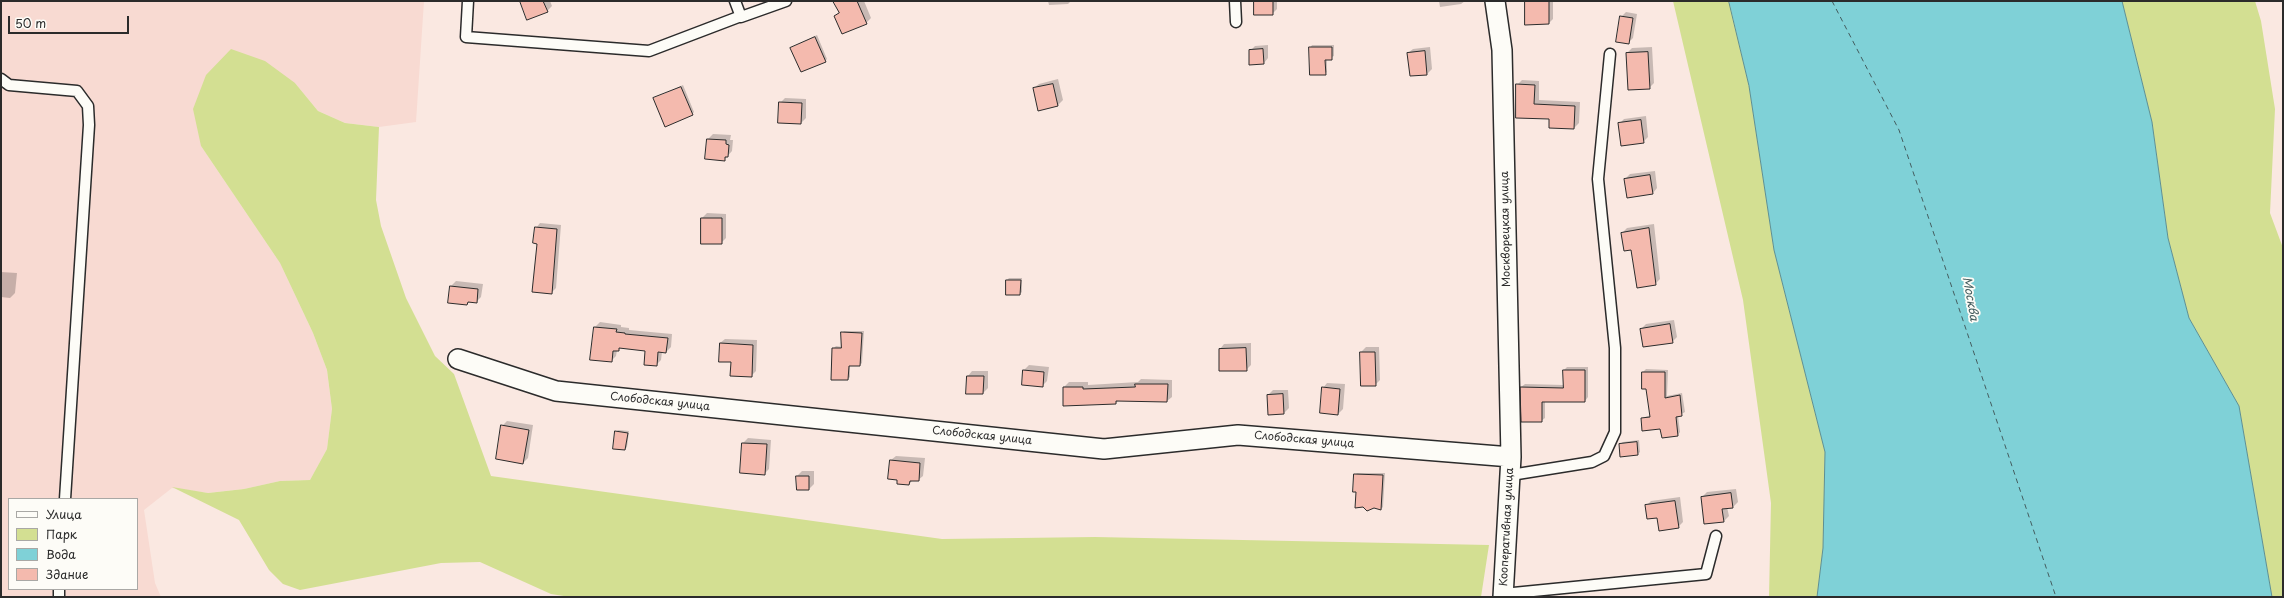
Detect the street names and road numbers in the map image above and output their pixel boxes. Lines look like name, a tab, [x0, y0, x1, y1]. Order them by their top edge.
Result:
street label: Москворецкая улица	[1498, 171, 1514, 287]
street label: Слободская улица	[609, 390, 711, 414]
street label: Слободская улица	[931, 424, 1033, 448]
street label: Слободская улица	[1253, 429, 1355, 451]
street label: Кооперативная улица	[1497, 467, 1517, 587]

